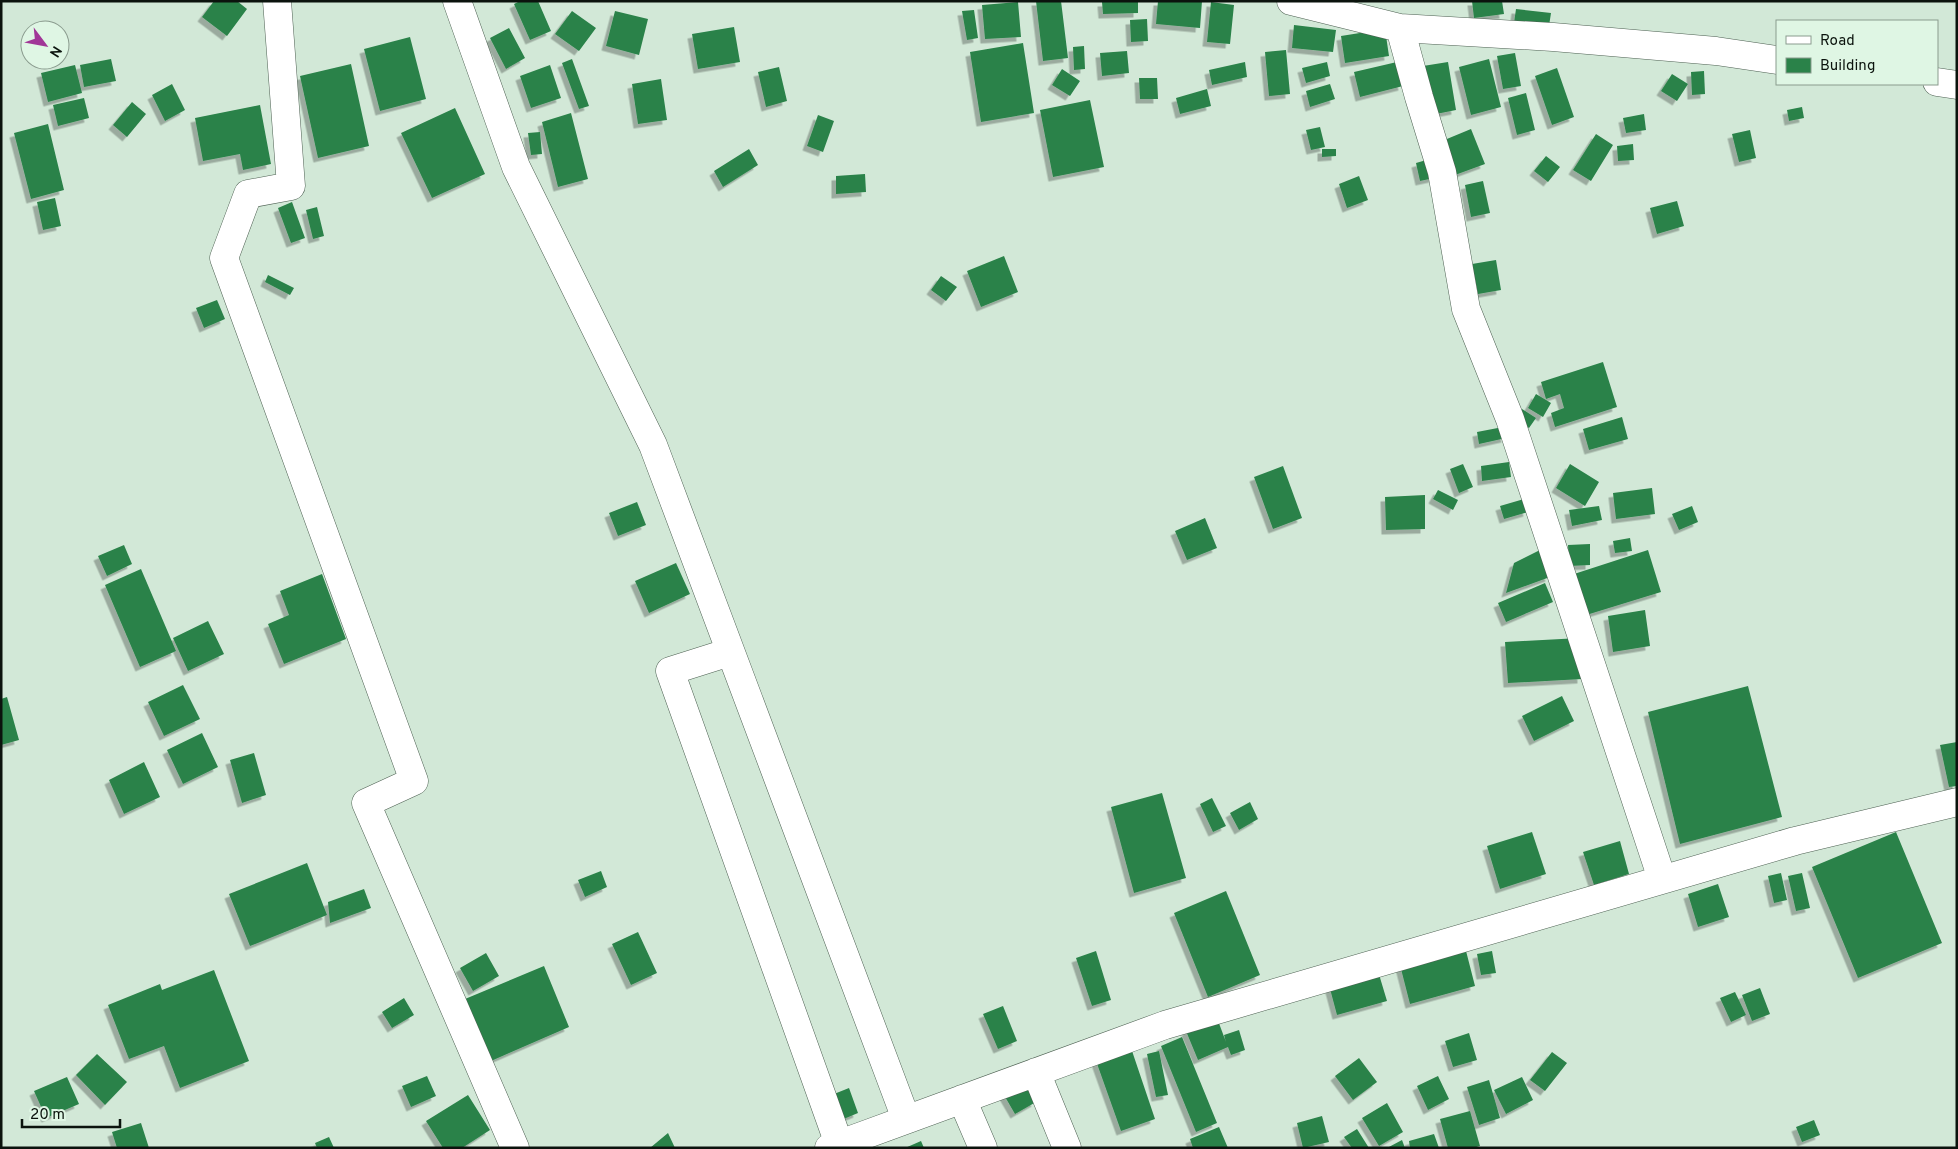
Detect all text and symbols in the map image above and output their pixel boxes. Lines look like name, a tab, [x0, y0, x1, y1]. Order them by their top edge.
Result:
north arrow	[20, 20, 70, 70]
legend	[1776, 20, 1938, 85]
text: Road	[1820, 32, 1855, 51]
text: N	[45, 42, 65, 60]
text: Building	[1820, 57, 1875, 76]
scale bar	[22, 1096, 120, 1128]
text: 20 m	[30, 1106, 65, 1125]

